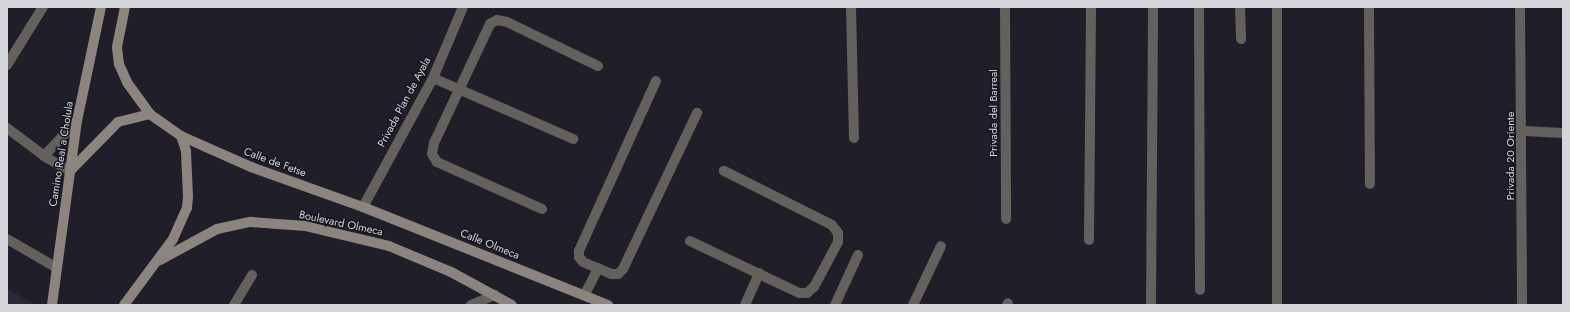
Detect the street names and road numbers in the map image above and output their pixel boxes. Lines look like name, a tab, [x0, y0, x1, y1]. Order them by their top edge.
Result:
street label: Privada Plan de Ayala	[375, 55, 433, 149]
street label: Privada del Barreal	[986, 69, 1000, 157]
street label: Camino Real a Cholula	[46, 100, 76, 208]
street label: Privada 20 Oriente	[1503, 112, 1517, 200]
street label: Calle de Fetse	[242, 145, 308, 179]
street label: Boulevard Olmeca	[298, 208, 384, 238]
street label: Calle Olmeca	[458, 226, 522, 262]

